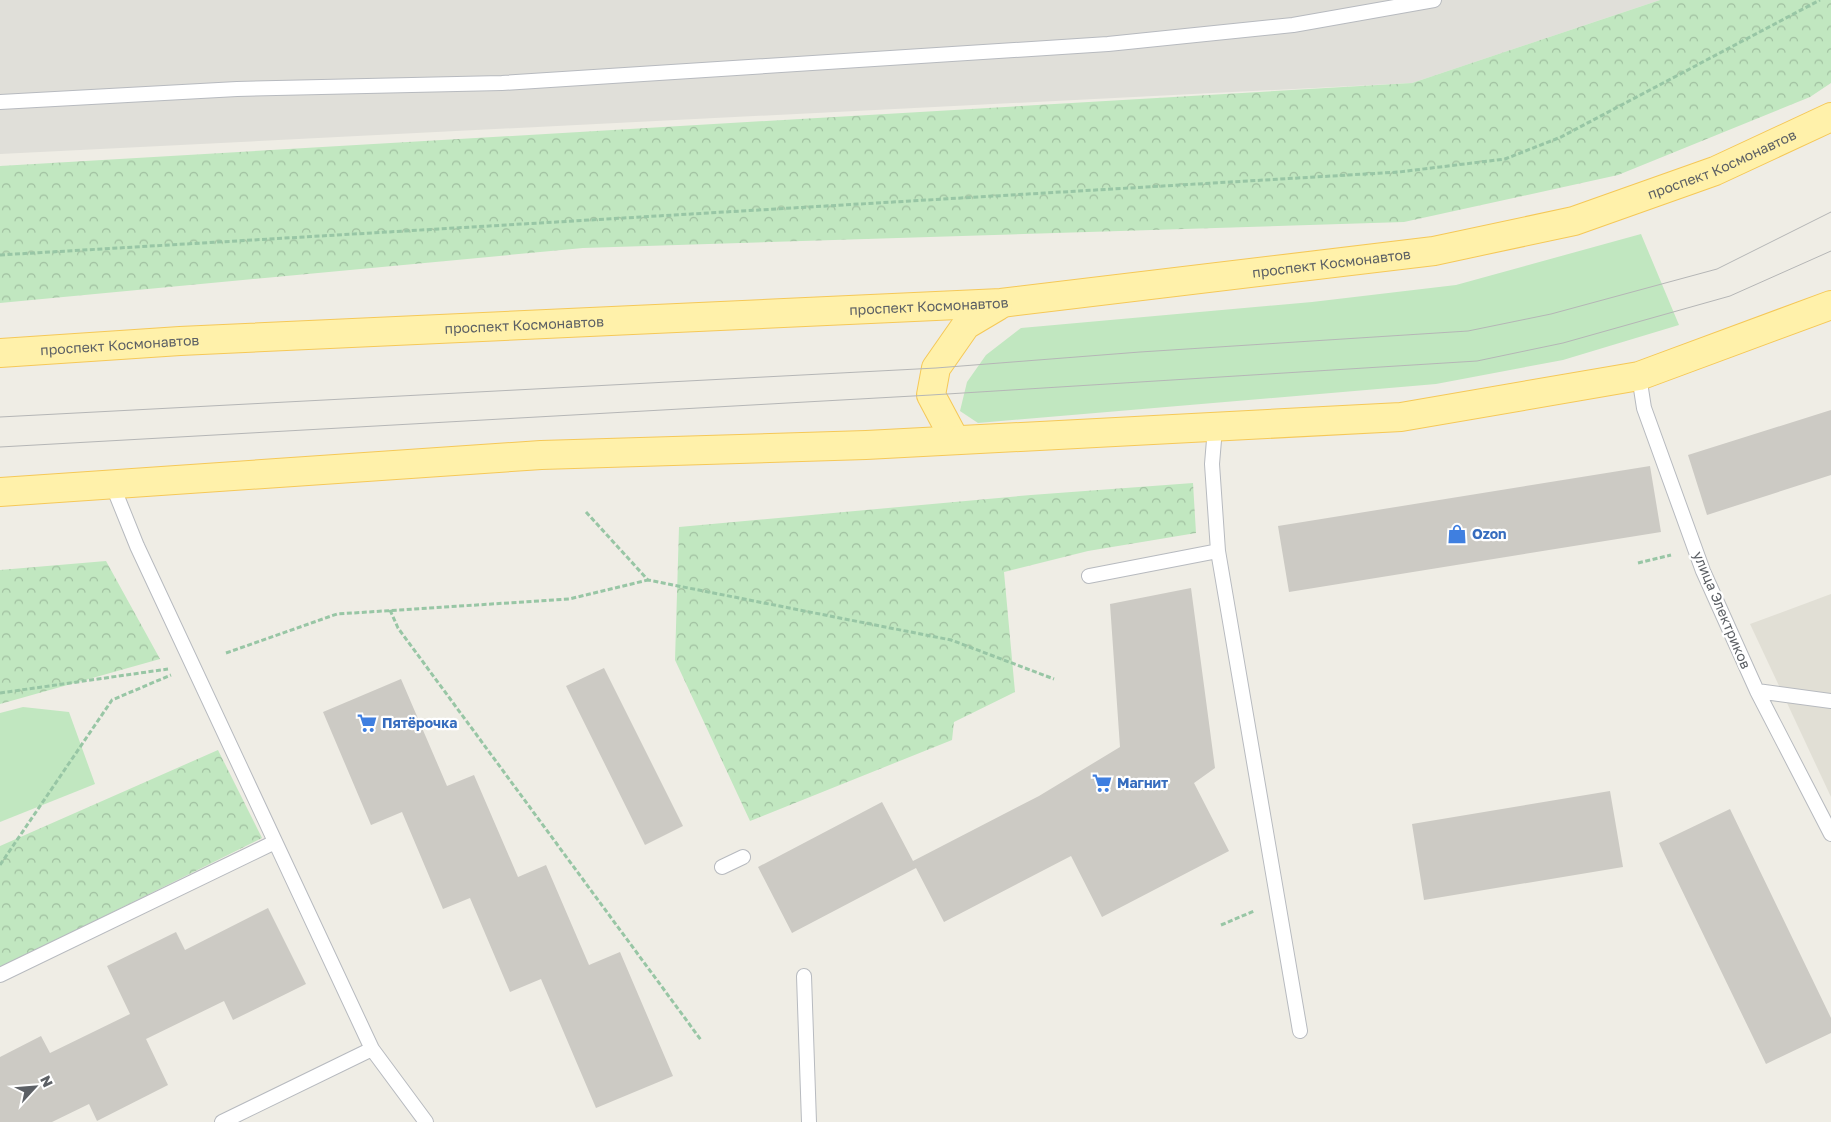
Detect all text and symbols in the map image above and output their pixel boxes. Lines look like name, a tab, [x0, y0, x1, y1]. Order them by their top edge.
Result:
street label: проспект Космонавтов	[1645, 125, 1799, 202]
street label: проспект Космонавтов	[1251, 245, 1412, 281]
street label: проспект Космонавтов	[849, 293, 1009, 318]
street label: проспект Космонавтов	[444, 312, 604, 337]
street label: проспект Космонавтов	[40, 331, 200, 358]
shop icon: Ozon	[1446, 523, 1468, 545]
place label: Ozon	[1472, 525, 1507, 542]
street label: улица Электриков	[1690, 548, 1755, 671]
supermarket icon: Пятёрочка	[356, 712, 378, 734]
place label: Пятёрочка	[382, 714, 457, 731]
supermarket icon: Магнит	[1091, 772, 1113, 794]
place label: Магнит	[1117, 774, 1168, 791]
north arrow	[10, 1062, 60, 1112]
text: N	[37, 1073, 57, 1090]

